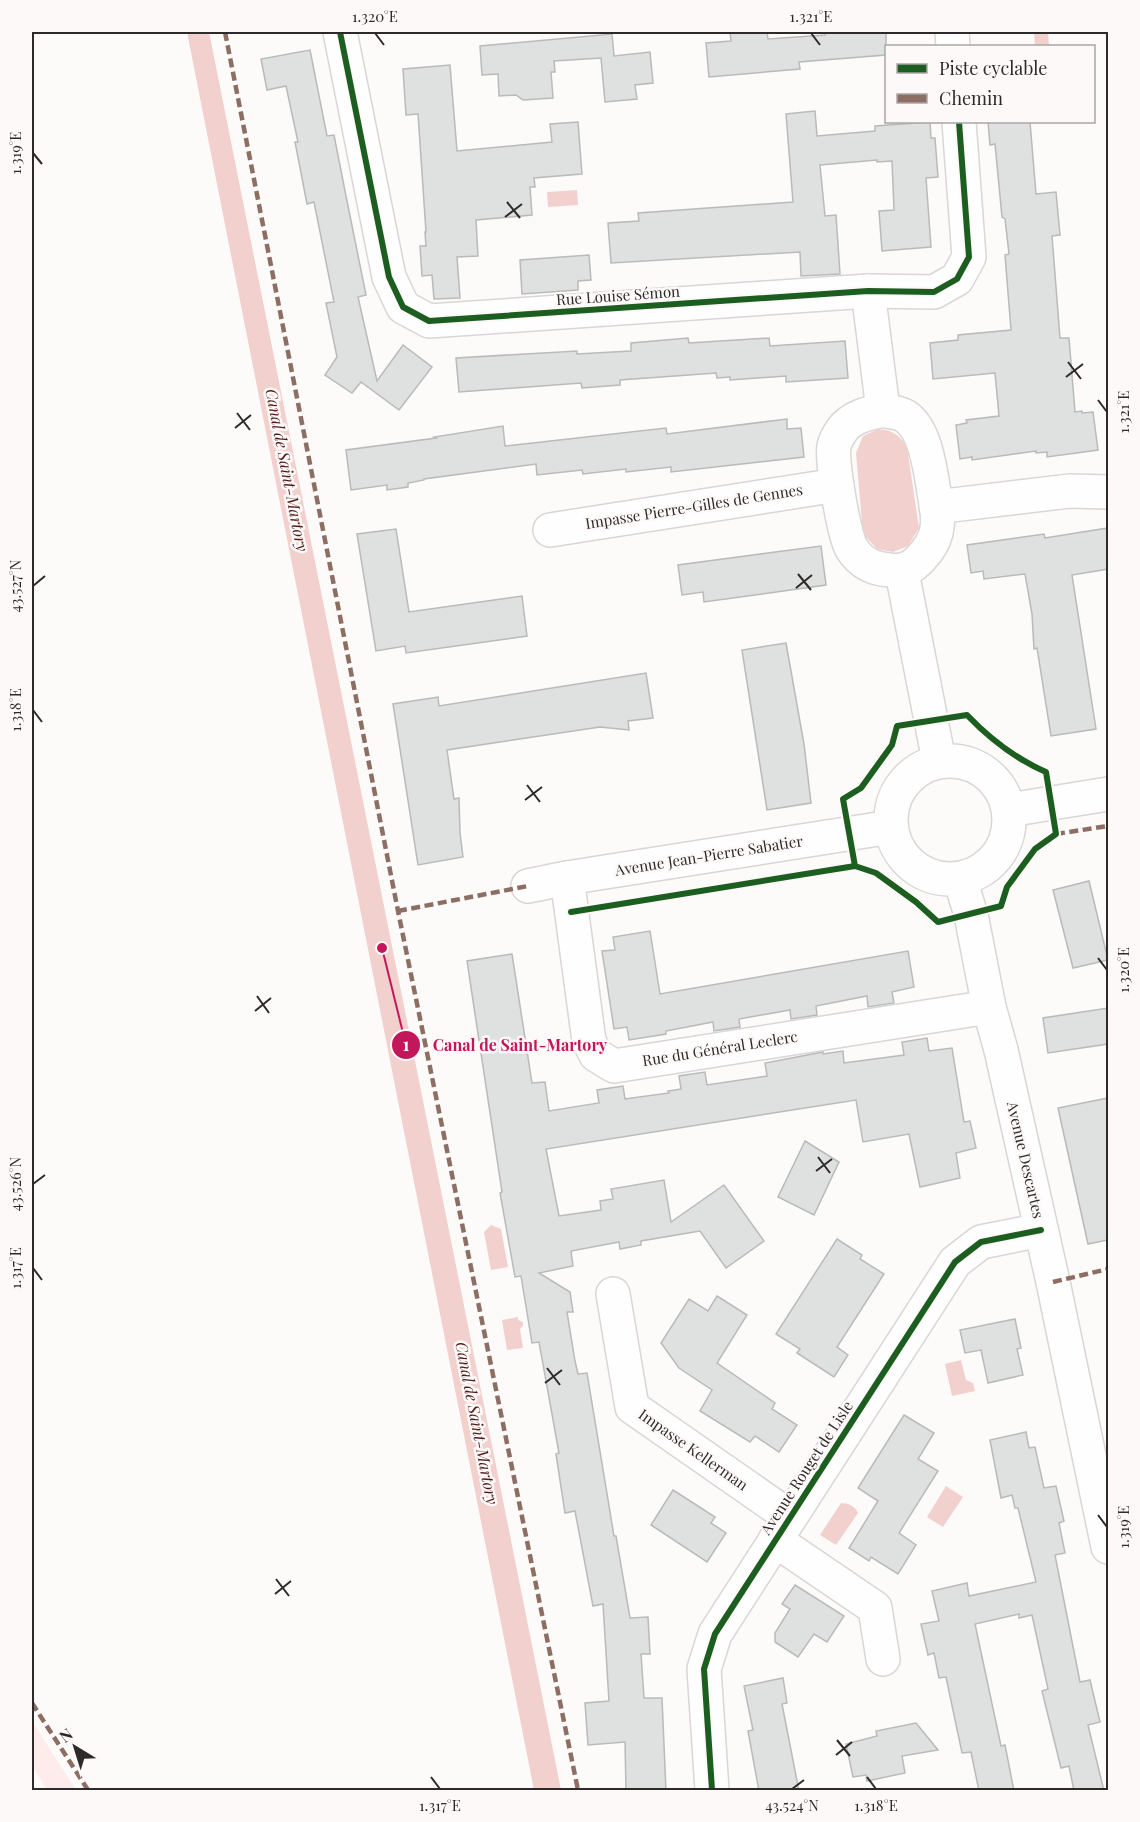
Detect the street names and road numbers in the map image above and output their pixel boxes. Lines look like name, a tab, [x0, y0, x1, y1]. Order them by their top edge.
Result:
street label: Rue Louise Sémon	[555, 281, 681, 309]
street label: Impasse Pierre-Gilles de Gennes	[584, 479, 804, 533]
street label: Avenue Jean-Pierre Sabatier	[613, 830, 804, 880]
street label: Rue du Général Leclerc	[641, 1026, 799, 1070]
street label: Avenue Descartes	[1003, 1098, 1049, 1220]
street label: Avenue Rouget de Lisle	[755, 1397, 857, 1539]
street label: Impasse Kellerman	[635, 1404, 752, 1494]

